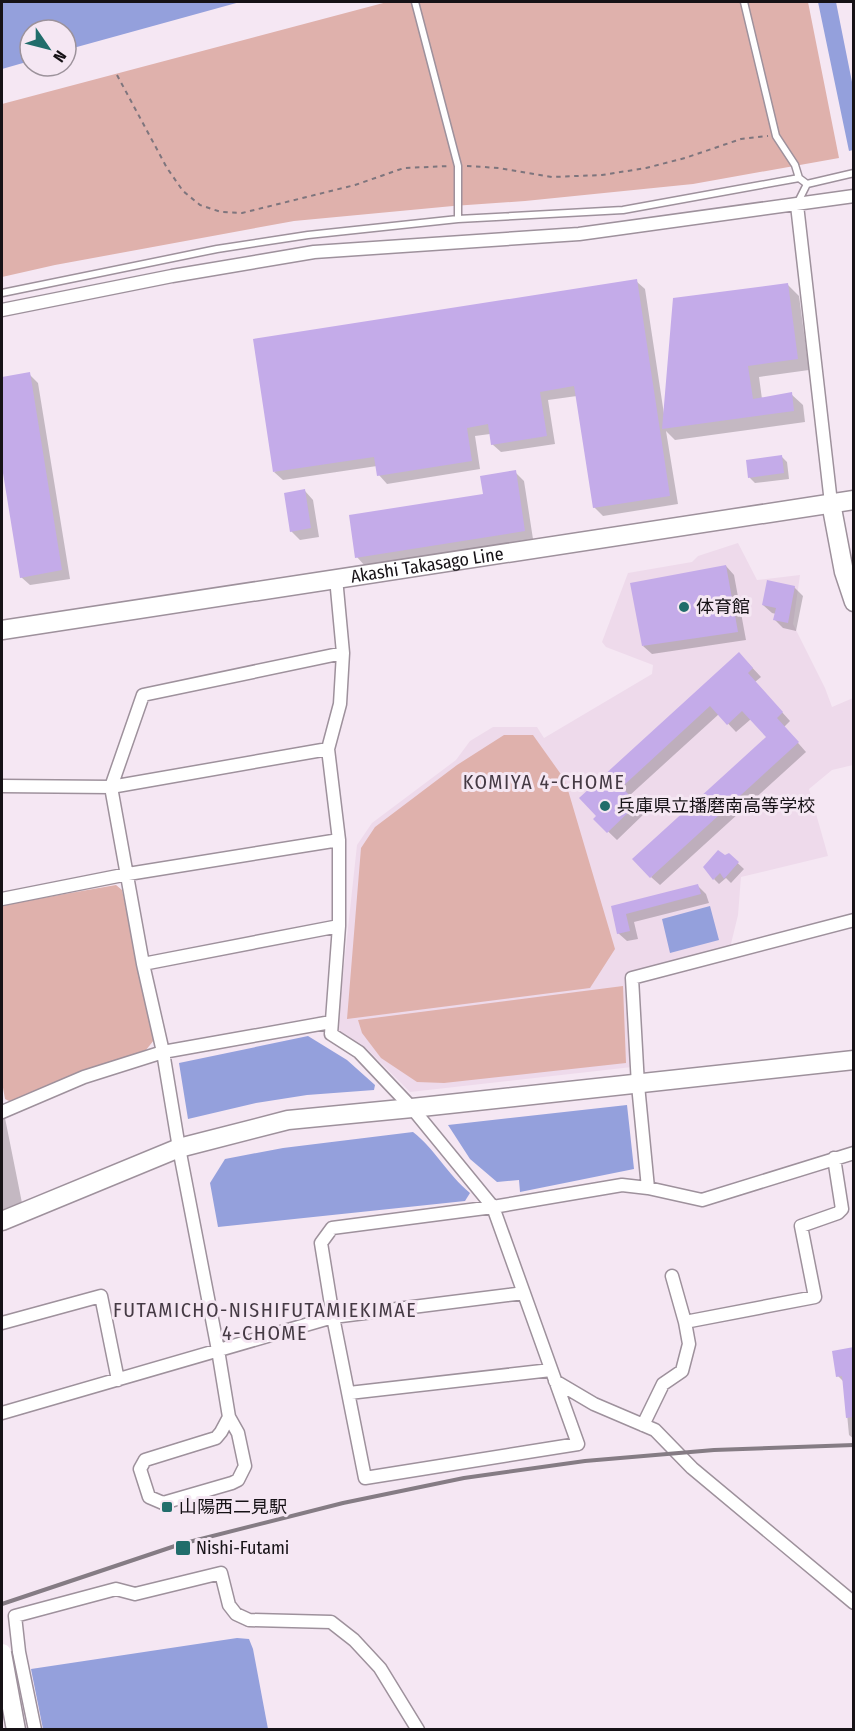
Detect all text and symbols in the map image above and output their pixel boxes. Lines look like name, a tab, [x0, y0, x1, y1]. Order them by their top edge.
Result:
north arrow	[18, 18, 78, 78]
text: N	[49, 47, 70, 66]
street label: Akashi Takasago Line	[349, 543, 505, 588]
place label: 体育館	[696, 596, 750, 618]
marker: 体育館	[677, 600, 691, 614]
district label: KOMIYA 4-CHOME	[463, 770, 625, 794]
place label: 兵庫県立播磨南高等学校	[617, 795, 815, 817]
marker: 兵庫県立播磨南高等学校	[598, 799, 612, 813]
district label: FUTAMICHO-NISHIFUTAMIEKIMAE 4-CHOME	[113, 1298, 417, 1345]
place label: 山陽西二見駅	[179, 1496, 287, 1518]
marker: 山陽西二見駅	[160, 1500, 174, 1514]
place label: Nishi-Futami	[196, 1537, 289, 1559]
marker: Nishi-Futami	[174, 1539, 192, 1557]

